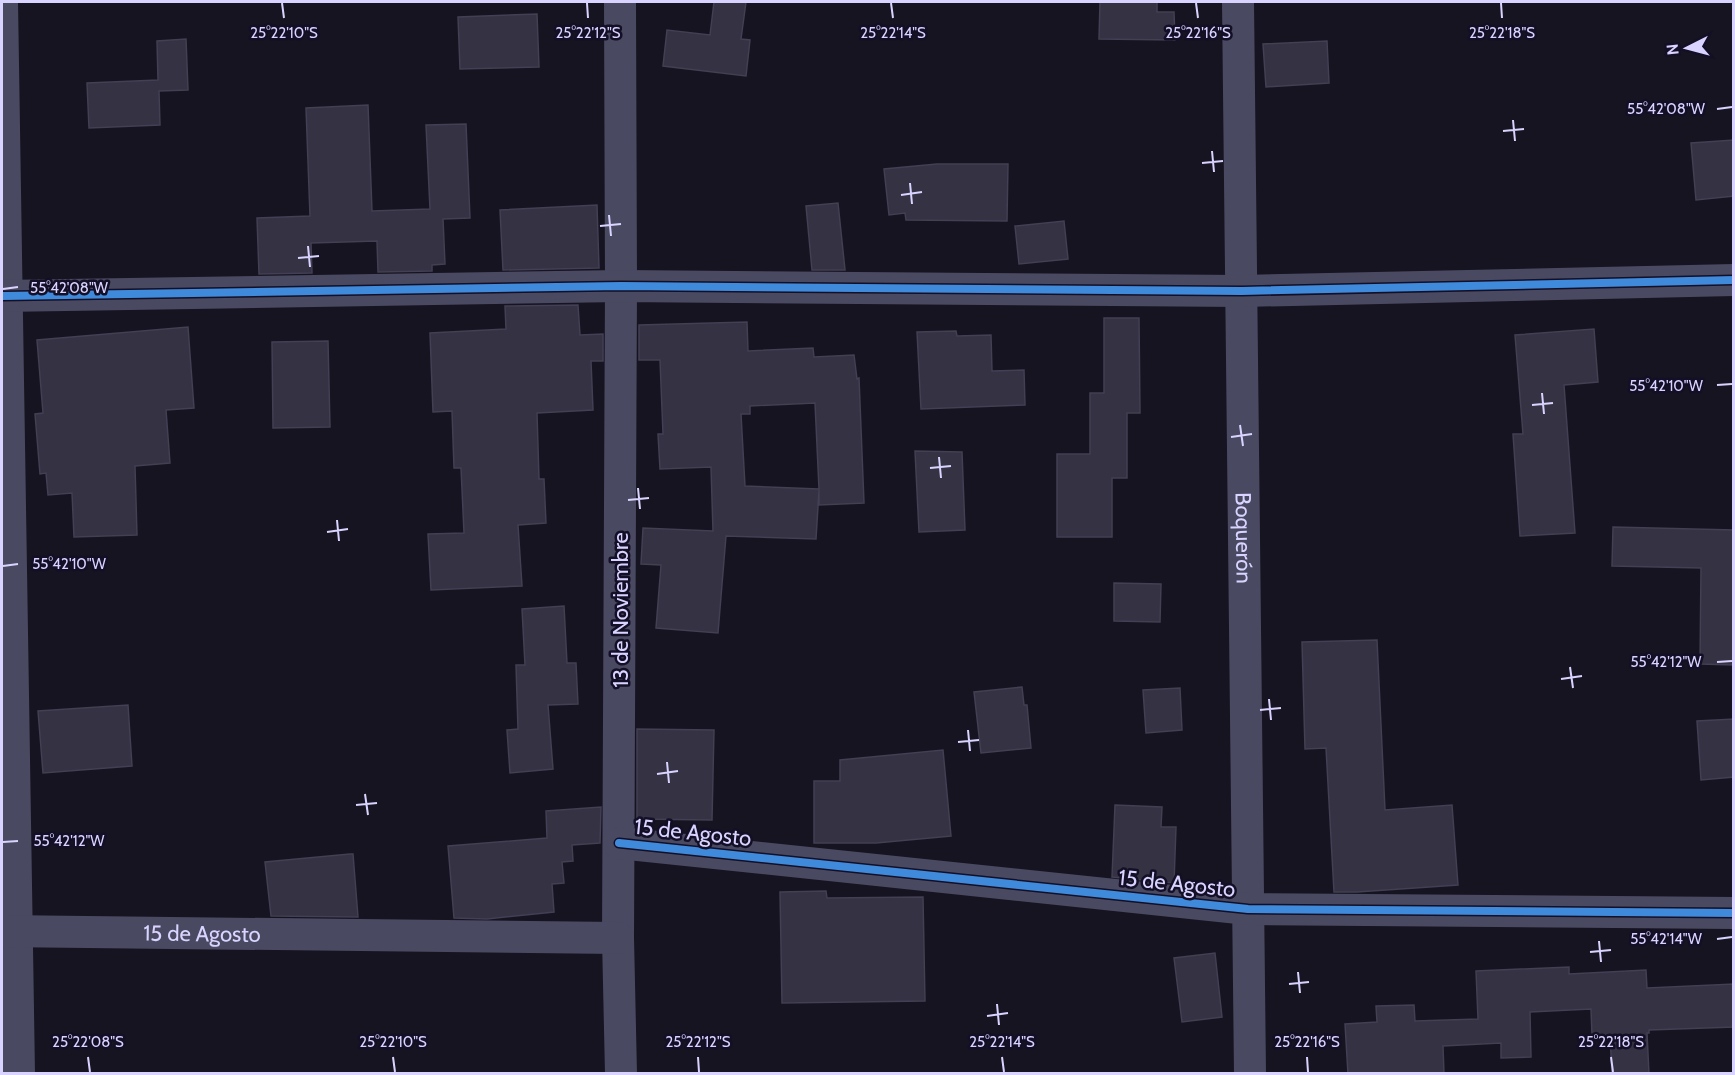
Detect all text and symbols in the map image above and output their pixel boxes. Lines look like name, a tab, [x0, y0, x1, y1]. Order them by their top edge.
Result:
north arrow	[1657, 18, 1717, 78]
text: 25°22'10"S	[250, 24, 318, 42]
text: 25°22'12"S	[556, 24, 621, 42]
text: 25°22'14"S	[860, 24, 926, 42]
text: 25°22'16"S	[1165, 24, 1231, 42]
text: 25°22'18"S	[1469, 24, 1535, 42]
text: N	[1663, 43, 1683, 56]
text: 55°42'08"W	[1627, 100, 1706, 118]
text: 55°42'08"W	[30, 279, 109, 297]
text: 55°42'10"W	[1629, 377, 1704, 395]
street label: Boquerón	[1229, 492, 1258, 584]
street label: 13 de Noviembre	[607, 532, 634, 688]
text: 55°42'10"W	[32, 555, 107, 573]
text: 55°42'12"W	[1630, 653, 1702, 671]
street label: 15 de Agosto	[633, 813, 753, 852]
text: 55°42'12"W	[33, 832, 105, 850]
street label: 15 de Agosto	[1117, 864, 1237, 903]
street label: 15 de Agosto	[143, 920, 261, 948]
text: 55°42'14"W	[1630, 930, 1703, 948]
text: 25°22'08"S	[52, 1033, 124, 1051]
text: 25°22'10"S	[359, 1033, 427, 1051]
text: 25°22'12"S	[666, 1033, 731, 1051]
text: 25°22'14"S	[969, 1033, 1035, 1051]
text: 25°22'16"S	[1274, 1033, 1340, 1051]
text: 25°22'18"S	[1578, 1033, 1644, 1051]

